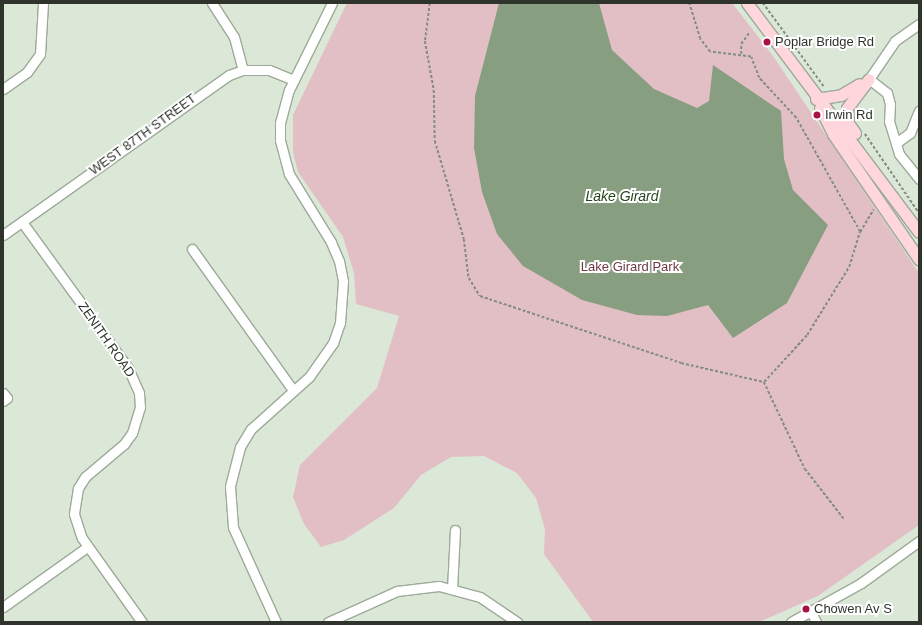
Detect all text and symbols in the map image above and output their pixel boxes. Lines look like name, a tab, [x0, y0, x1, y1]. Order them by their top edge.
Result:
place label: Poplar Bridge Rd	[775, 34, 874, 50]
marker: Poplar Bridge Rd	[762, 37, 772, 47]
street label: WEST 87TH STREET	[87, 91, 199, 179]
place label: Irwin Rd	[825, 107, 873, 123]
marker: Irwin Rd	[812, 110, 822, 120]
water label: Lake Girard	[585, 188, 659, 204]
park label: Lake Girard Park	[581, 259, 679, 275]
street label: ZENITH ROAD	[74, 299, 138, 381]
place label: Chowen Av S	[814, 601, 893, 617]
marker: Chowen Av S	[801, 604, 811, 614]

